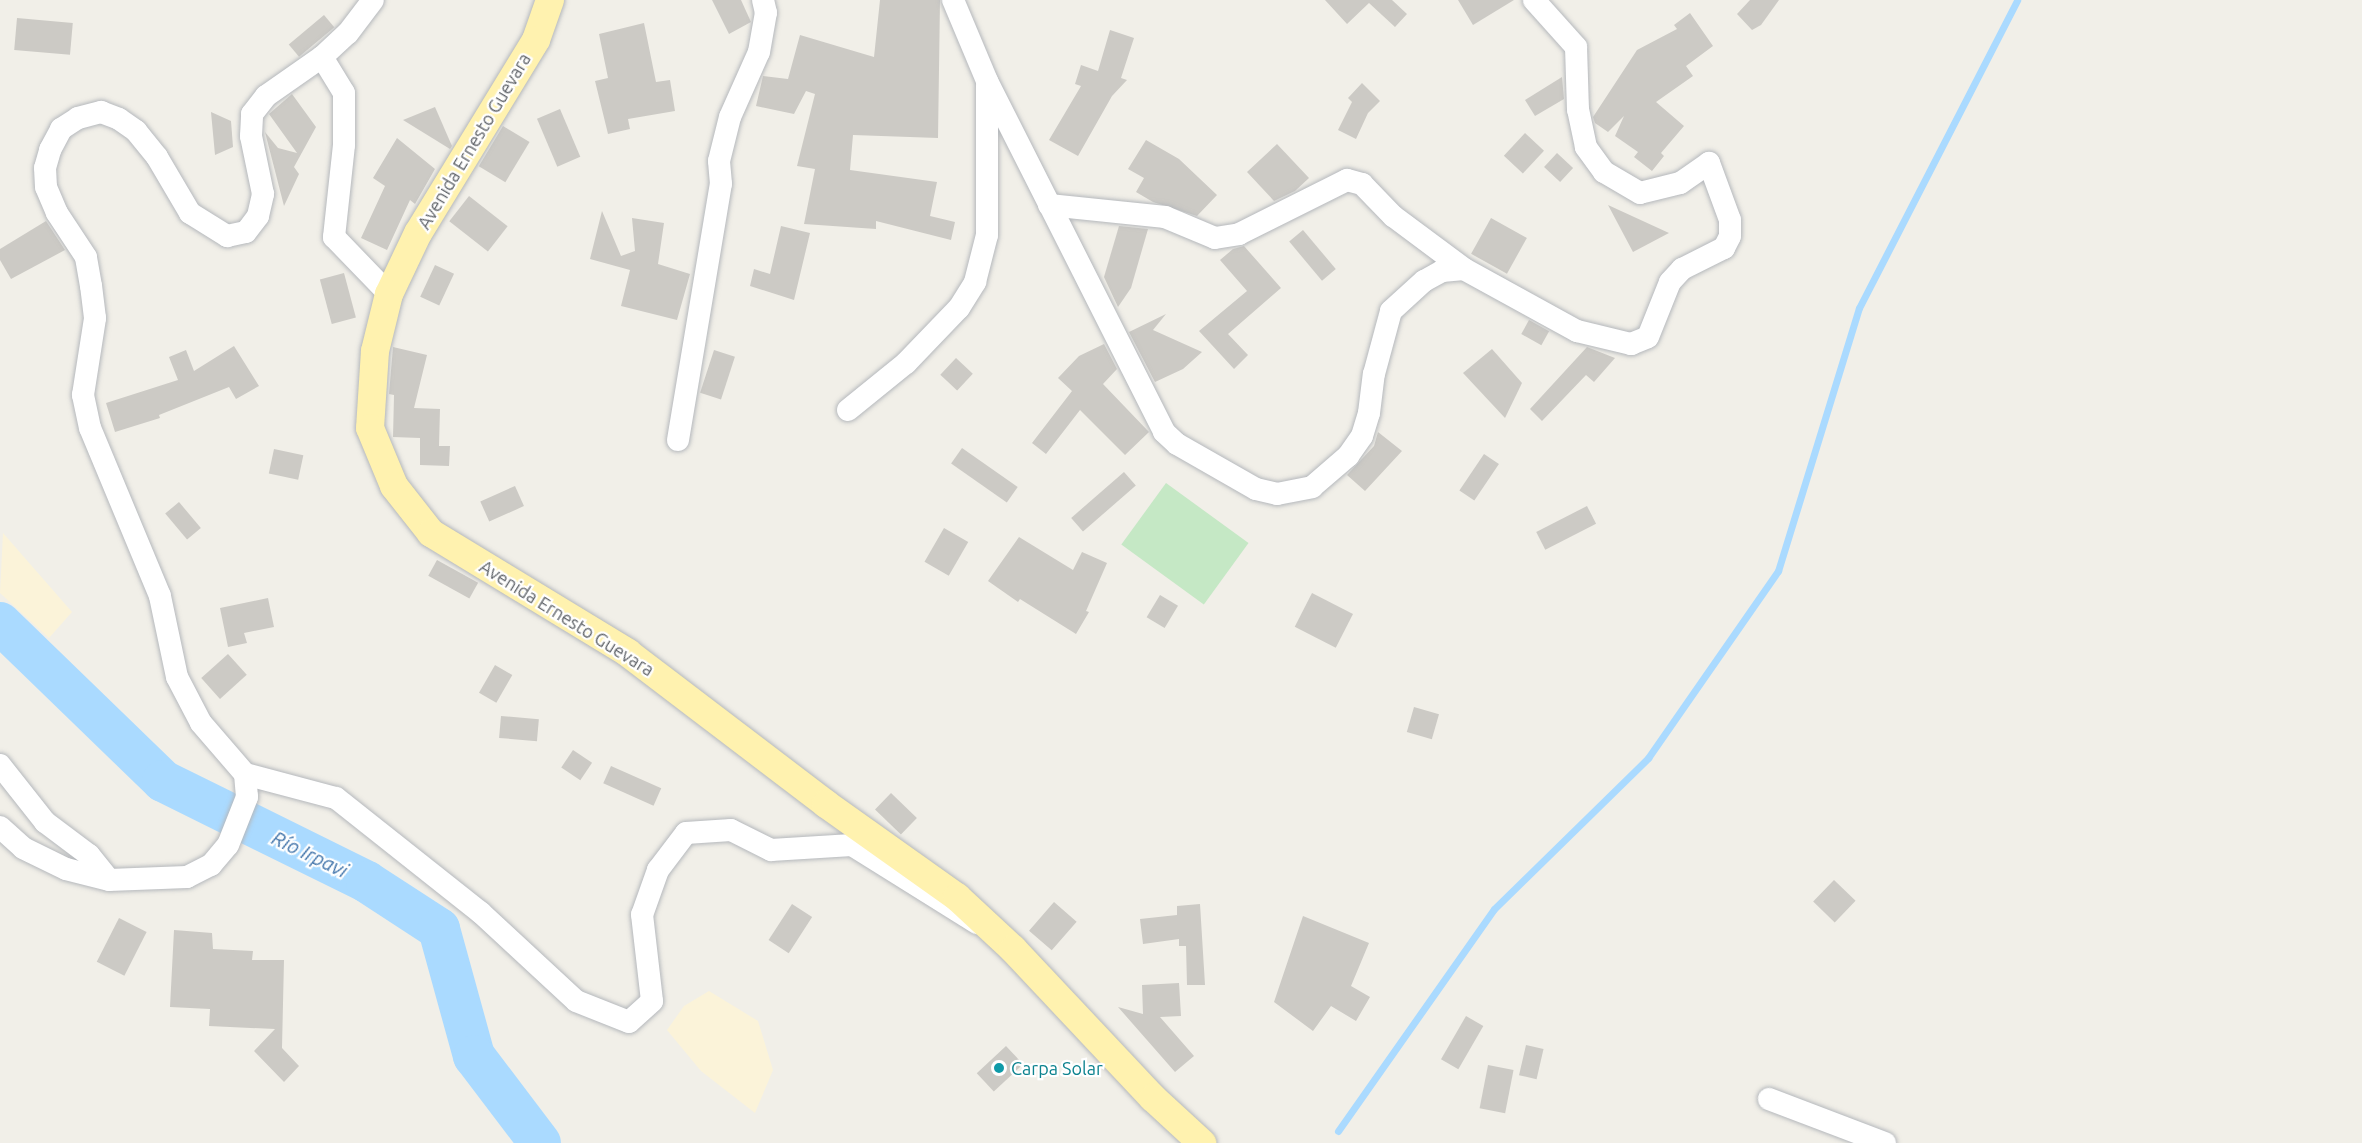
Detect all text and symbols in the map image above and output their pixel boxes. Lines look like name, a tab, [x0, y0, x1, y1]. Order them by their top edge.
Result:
street label: Avenida Ernesto Guevara	[413, 49, 535, 233]
street label: Avenida Ernesto Guevara	[476, 555, 658, 681]
water label: Río Irpavi	[268, 825, 352, 883]
place label: Carpa Solar	[1011, 1057, 1103, 1079]
marker: Carpa Solar	[992, 1061, 1006, 1075]

